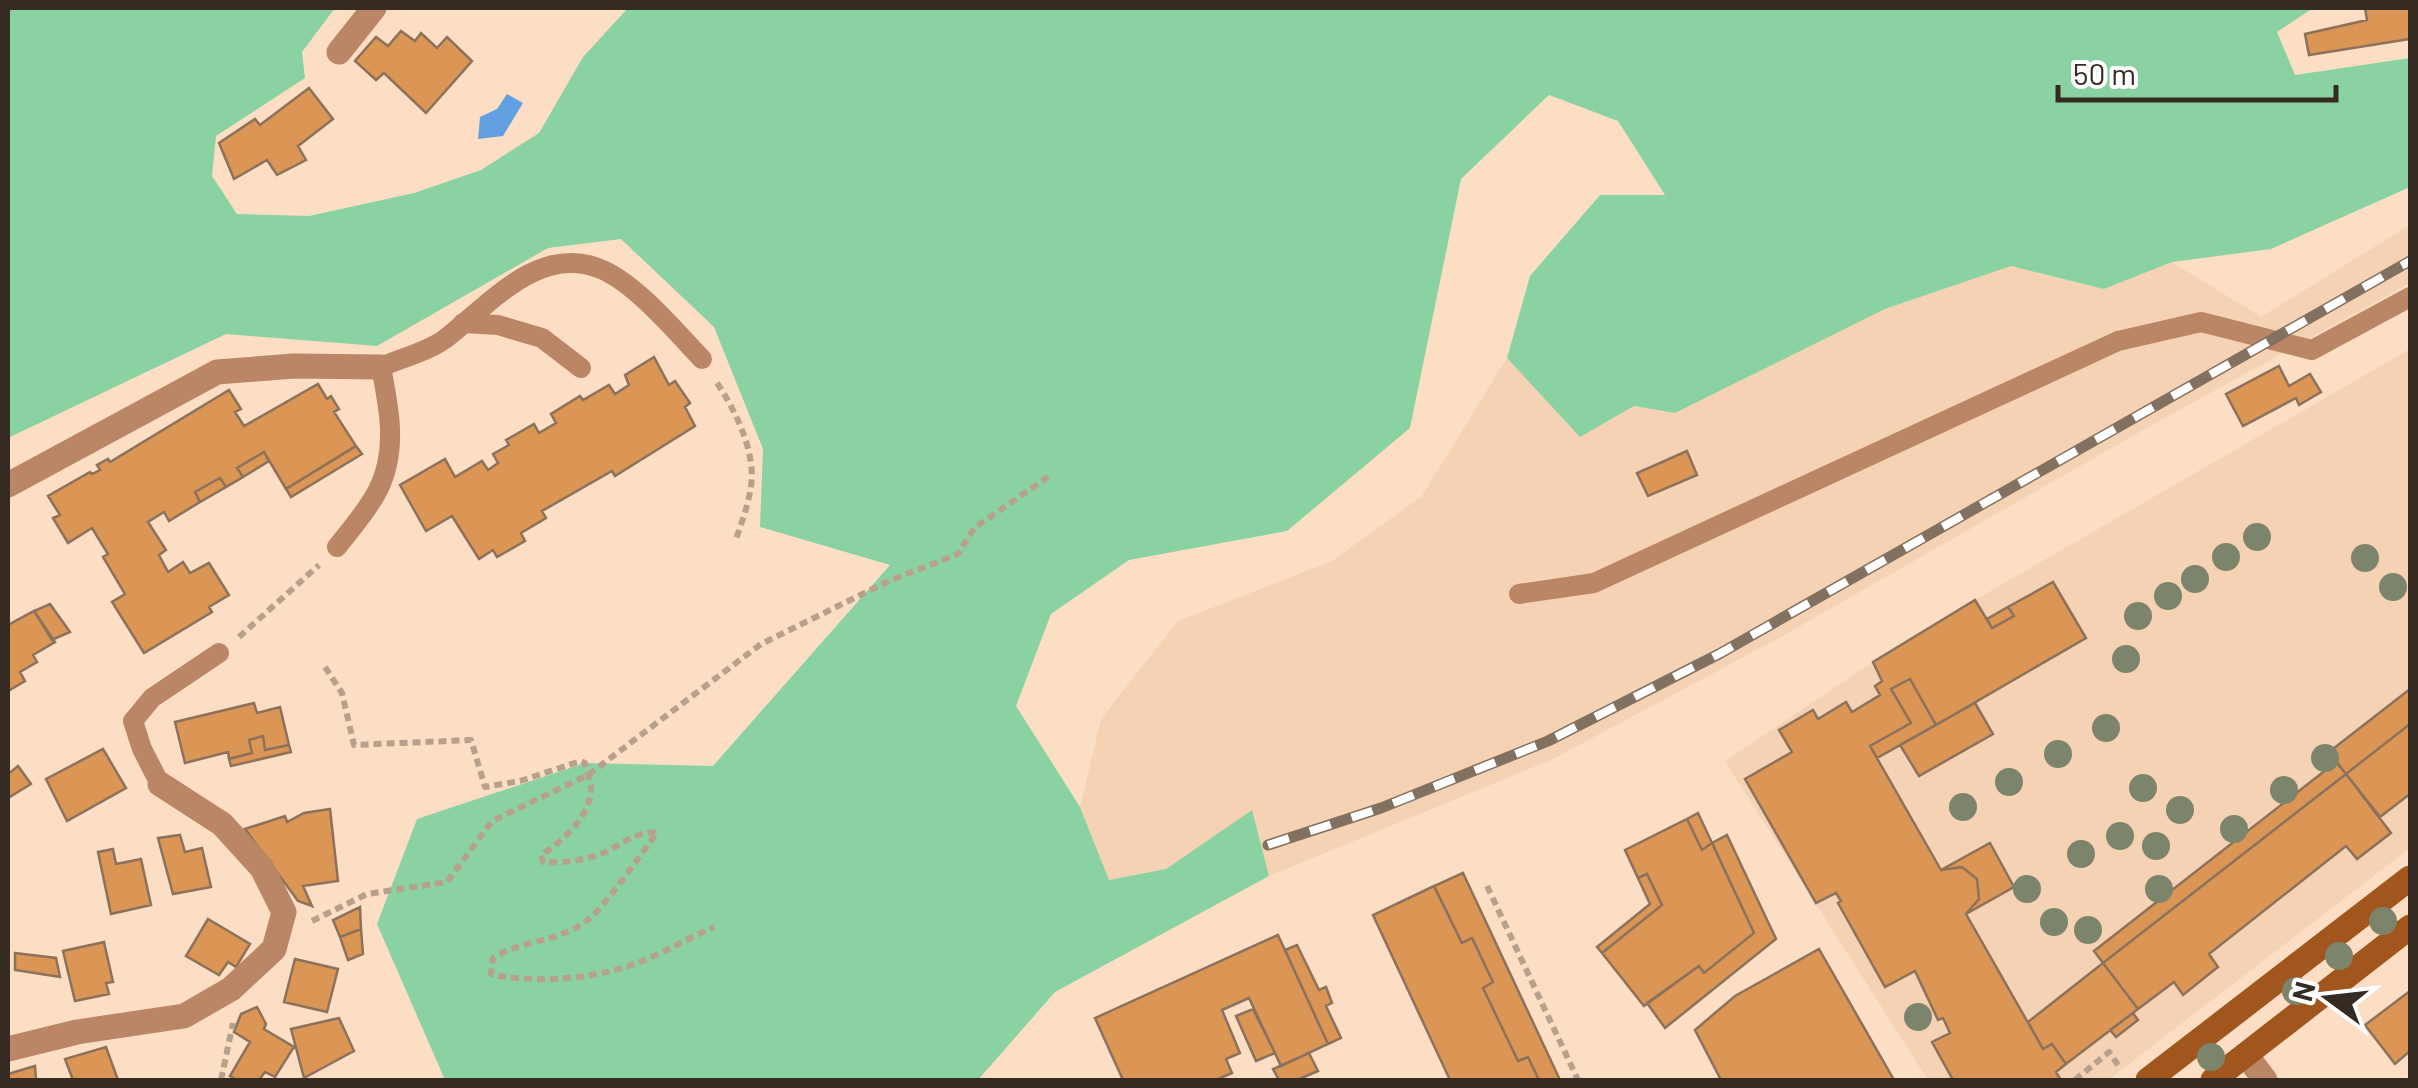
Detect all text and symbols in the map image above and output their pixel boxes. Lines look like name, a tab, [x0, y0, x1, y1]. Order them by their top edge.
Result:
scale bar	[2058, 40, 2336, 102]
text: 50 m	[2073, 55, 2136, 91]
north arrow	[2278, 948, 2378, 1048]
text: N	[2284, 978, 2322, 1005]

